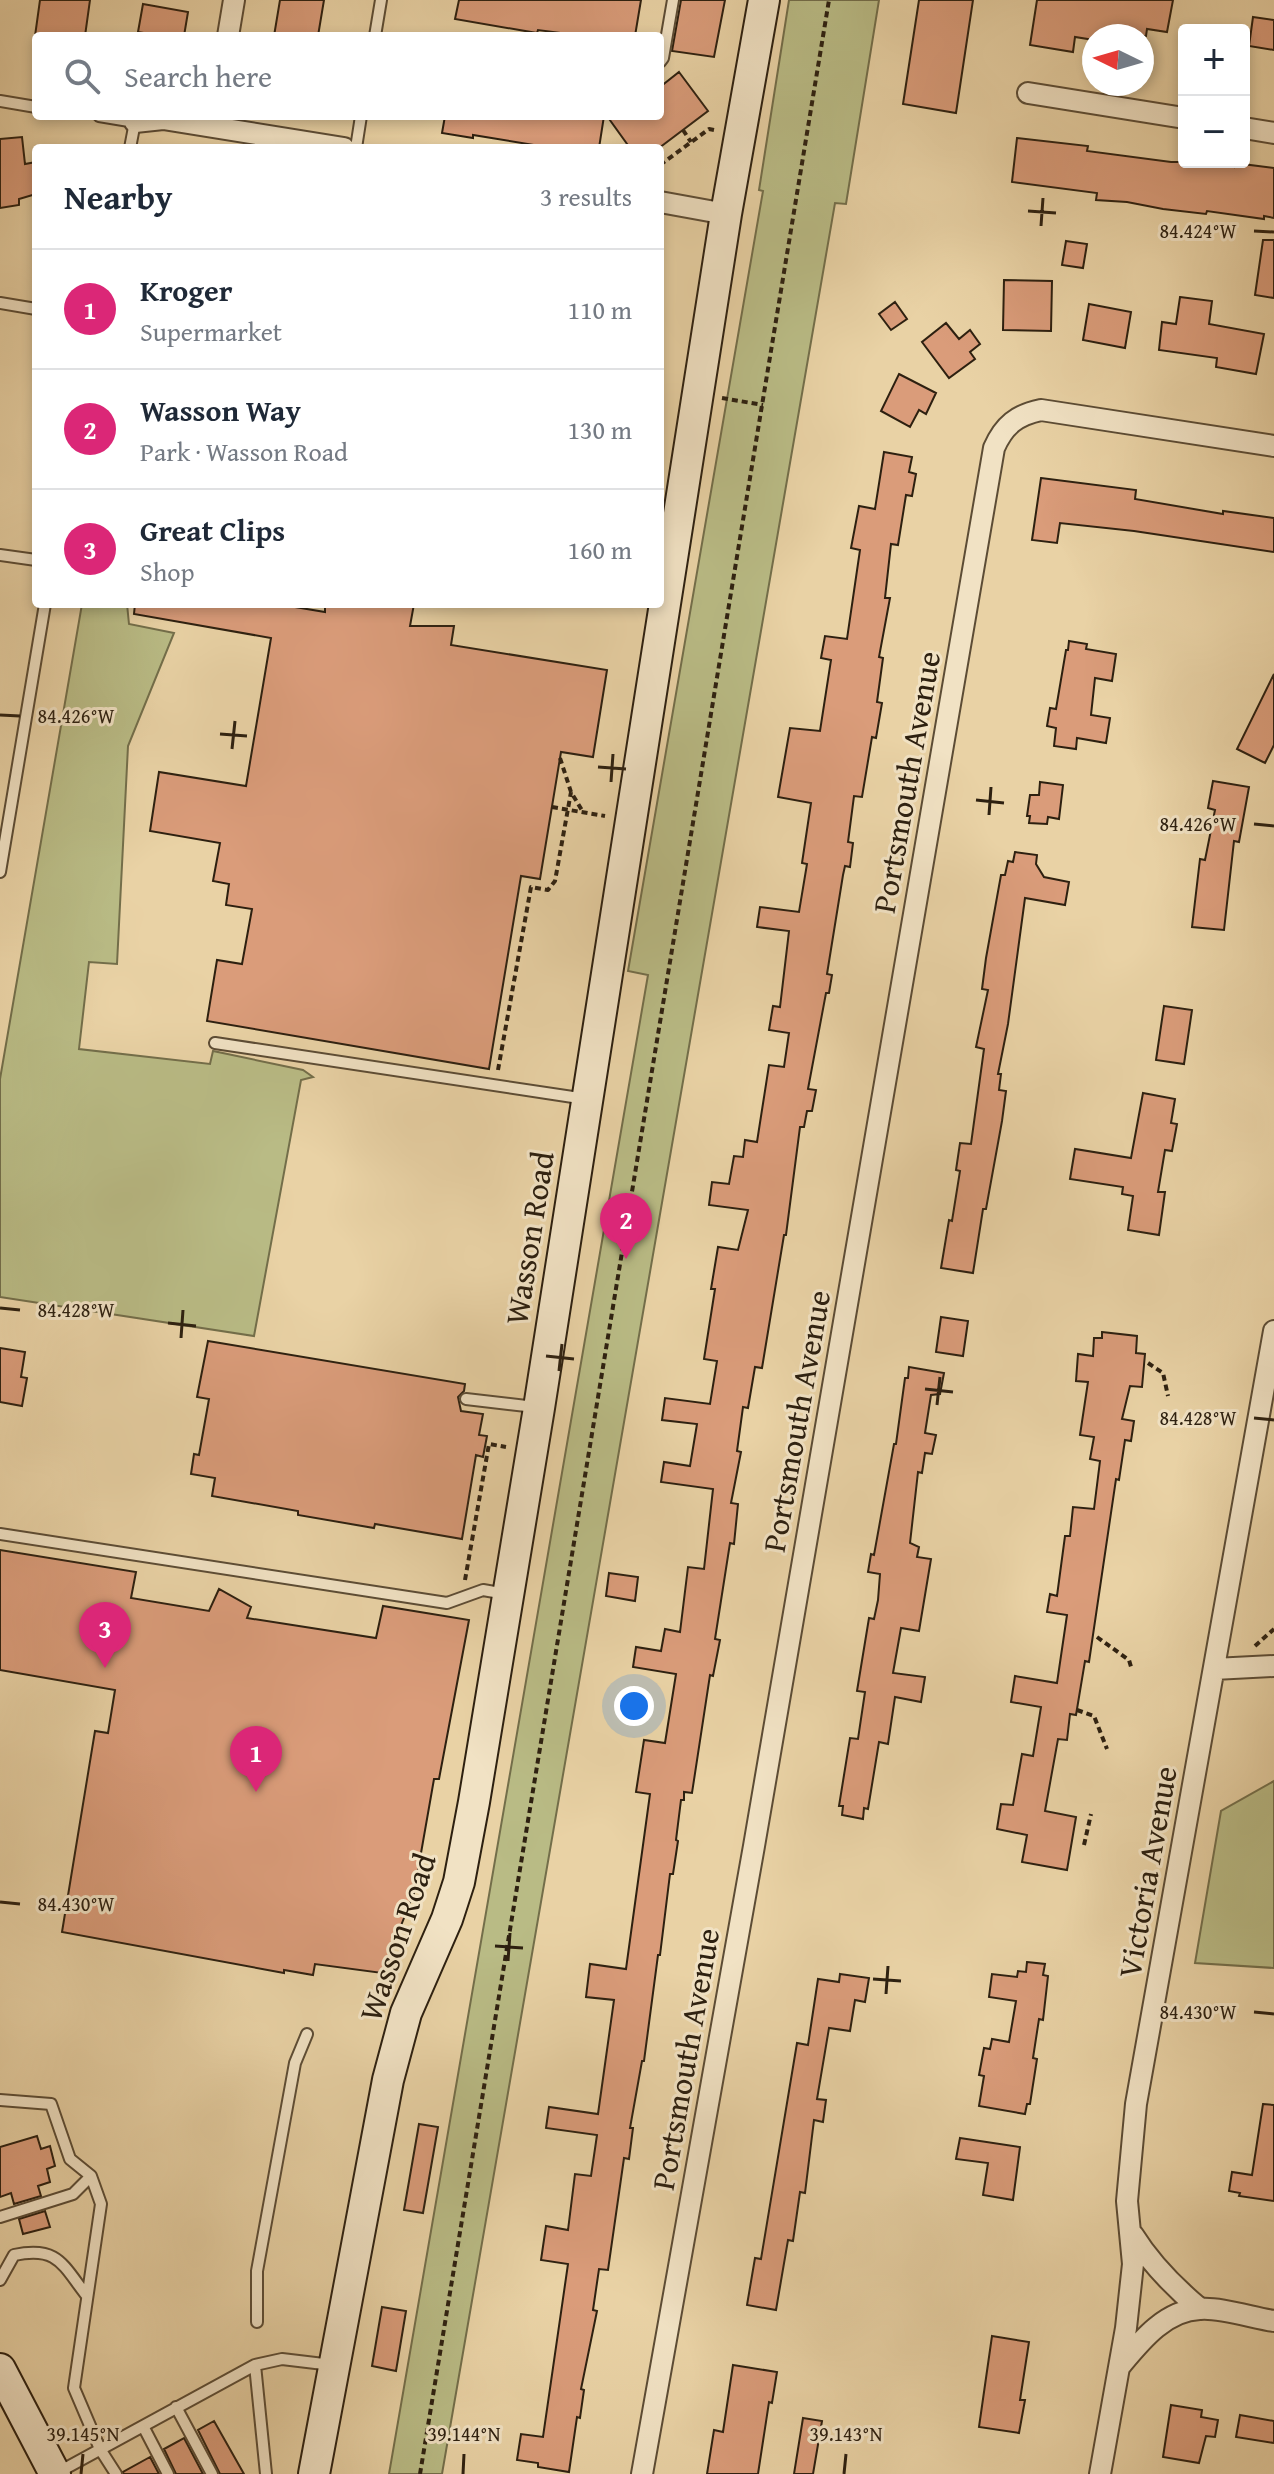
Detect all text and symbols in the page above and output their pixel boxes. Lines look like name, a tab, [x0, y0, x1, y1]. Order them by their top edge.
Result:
north arrow	[1082, 24, 1154, 96]
map controls	[1178, 24, 1250, 168]
button: +	[1178, 24, 1250, 96]
search box	[32, 32, 664, 120]
icon: search	[60, 54, 104, 98]
text: Search here	[124, 54, 272, 98]
button: −	[1178, 96, 1250, 168]
text: Nearby	[64, 172, 173, 221]
text: 3 results	[540, 177, 632, 216]
text: 84.424°W	[1159, 216, 1237, 245]
text: Kroger	[140, 268, 233, 312]
text: 1	[83, 290, 97, 329]
text: 110 m	[567, 290, 632, 329]
text: Supermarket	[140, 312, 282, 351]
text: Wasson Way	[140, 388, 301, 432]
text: 2	[83, 410, 97, 449]
text: 130 m	[567, 410, 632, 449]
text: Park · Wasson Road	[140, 432, 348, 471]
text: Great Clips	[140, 508, 285, 552]
text: 3	[83, 530, 97, 569]
text: 160 m	[567, 530, 632, 569]
text: Shop	[140, 552, 195, 591]
street label: Portsmouth Avenue	[860, 647, 952, 917]
text: 84.426°W	[37, 701, 115, 730]
text: 84.426°W	[1159, 809, 1237, 838]
street label: Wasson Road	[492, 1148, 566, 1328]
pin: 2	[600, 1193, 652, 1259]
street label: Portsmouth Avenue	[750, 1286, 842, 1556]
text: 84.428°W	[37, 1295, 115, 1324]
text: 84.428°W	[1159, 1403, 1237, 1432]
pin: 3	[79, 1602, 131, 1668]
your location	[614, 1686, 654, 1726]
pin: 1	[230, 1726, 282, 1792]
street label: Victoria Avenue	[1105, 1762, 1189, 1982]
street label: Wasson Road	[346, 1847, 448, 2027]
text: 84.430°W	[37, 1889, 115, 1918]
street label: Portsmouth Avenue	[639, 1924, 731, 2194]
text: 84.430°W	[1159, 1997, 1237, 2026]
text: 39.145°N	[46, 2419, 120, 2448]
text: 39.144°N	[427, 2419, 501, 2448]
text: 39.143°N	[809, 2419, 883, 2448]

